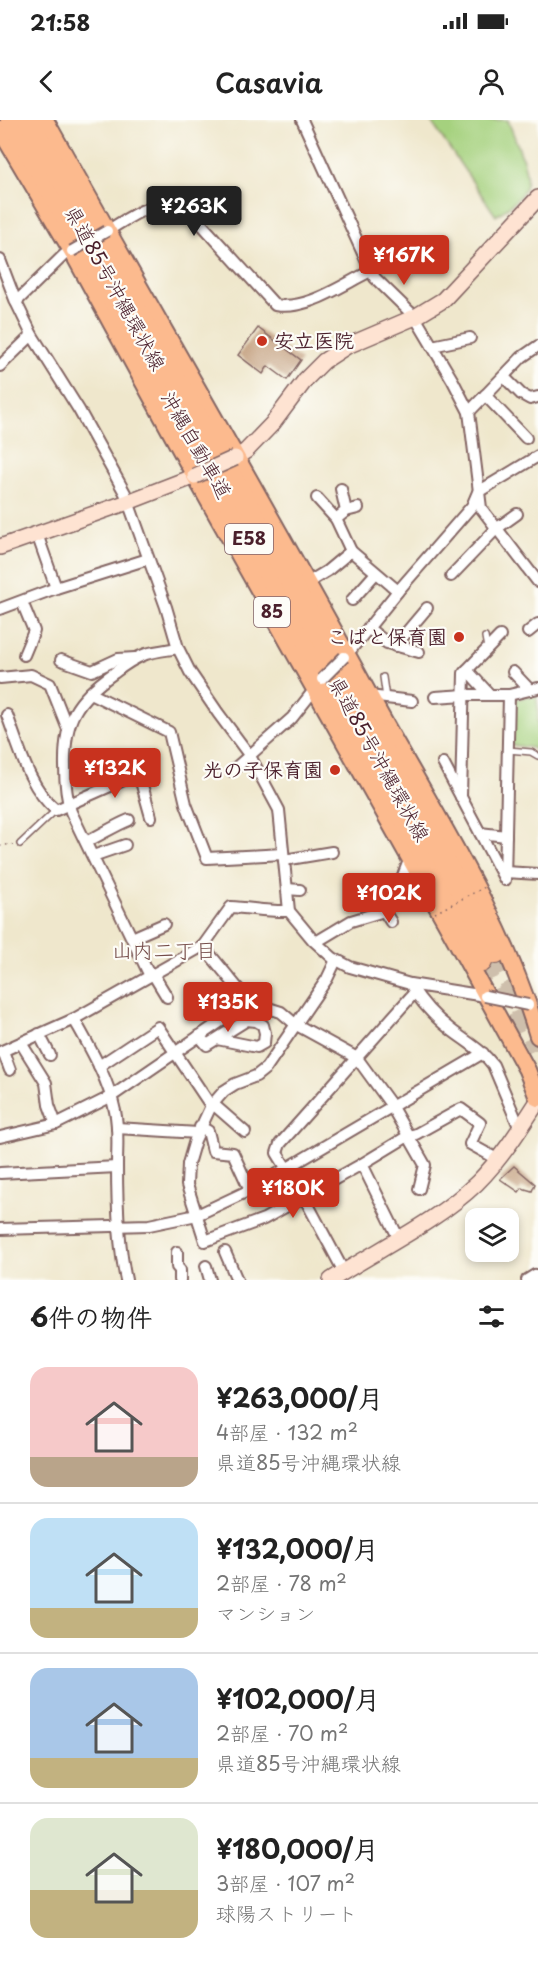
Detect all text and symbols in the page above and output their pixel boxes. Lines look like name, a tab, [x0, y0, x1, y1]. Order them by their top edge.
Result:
text: 21:58	[30, 5, 90, 38]
text: Casavia	[215, 61, 323, 102]
icon: back	[30, 65, 63, 98]
icon: person	[475, 65, 508, 98]
pin: ¥263K	[152, 186, 236, 237]
text: ¥263K	[160, 190, 228, 220]
street label: 県道85号沖縄環状線	[58, 199, 174, 376]
pin: ¥167K	[362, 235, 446, 286]
text: ¥167K	[373, 239, 435, 269]
place label: 安立医院	[274, 325, 354, 355]
marker: 安立医院	[255, 334, 269, 348]
street label: 沖縄自動車道	[154, 385, 240, 504]
road number: E58	[225, 524, 273, 554]
road number: 85	[254, 597, 290, 627]
place label: こばと保育園	[327, 621, 447, 651]
marker: こばと保育園	[452, 630, 466, 644]
street label: 県道85号沖縄環状線	[322, 670, 438, 847]
pin: ¥132K	[73, 748, 157, 799]
text: ¥132K	[84, 752, 146, 782]
place label: 光の子保育園	[203, 754, 323, 784]
marker: 光の子保育園	[328, 763, 342, 777]
pin: ¥102K	[347, 873, 431, 924]
text: ¥102K	[356, 877, 422, 907]
district label: 山内二丁目	[112, 933, 217, 965]
pin: ¥135K	[186, 982, 270, 1033]
text: ¥135K	[197, 986, 259, 1016]
pin: ¥180K	[251, 1168, 335, 1219]
text: ¥180K	[261, 1172, 325, 1202]
map controls	[465, 1208, 519, 1262]
button: layers	[465, 1208, 519, 1262]
text: 6件の物件	[30, 1297, 152, 1336]
icon: filters	[475, 1300, 508, 1333]
text: ¥263,000/月	[216, 1378, 383, 1417]
icon: home	[78, 1391, 150, 1463]
text: 4部屋 · 132 m²	[216, 1417, 358, 1447]
text: 県道85号沖縄環状線	[216, 1447, 401, 1477]
text: ¥132,000/月	[216, 1529, 379, 1568]
icon: home	[78, 1542, 150, 1614]
text: 2部屋 · 78 m²	[216, 1568, 347, 1598]
text: マンション	[216, 1598, 315, 1628]
text: ¥102,000/月	[216, 1679, 380, 1718]
icon: home	[78, 1692, 150, 1764]
text: 2部屋 · 70 m²	[216, 1718, 348, 1748]
text: 県道85号沖縄環状線	[216, 1748, 401, 1778]
text: ¥180,000/月	[216, 1829, 379, 1868]
icon: home	[78, 1842, 150, 1914]
text: 3部屋 · 107 m²	[216, 1868, 355, 1898]
text: 球陽ストリート	[216, 1898, 358, 1928]

